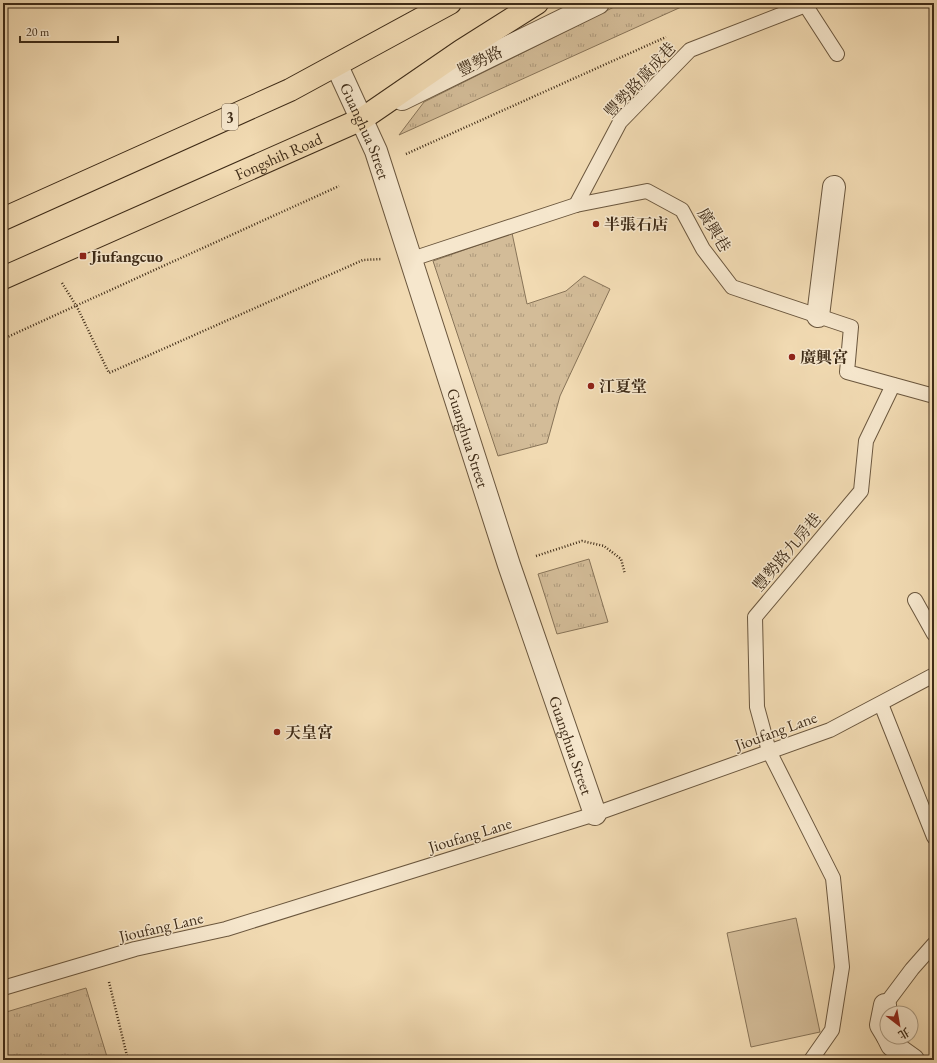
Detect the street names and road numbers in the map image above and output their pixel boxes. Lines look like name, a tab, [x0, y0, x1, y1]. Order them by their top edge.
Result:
street label: 豐勢路廣成巷	[600, 38, 680, 122]
street label: 豐勢路	[454, 41, 506, 81]
street label: Guanghua Street	[336, 79, 395, 182]
road number: 3	[222, 104, 238, 130]
street label: Fongshih Road	[231, 127, 326, 185]
street label: 廣興巷	[693, 204, 735, 256]
street label: Guanghua Street	[442, 386, 494, 490]
street label: 豐勢路九房巷	[748, 508, 826, 596]
street label: Guanghua Street	[544, 693, 598, 798]
street label: Jioufang Lane	[730, 706, 820, 756]
street label: Jioufang Lane	[424, 812, 514, 858]
street label: Jioufang Lane	[115, 907, 205, 947]

